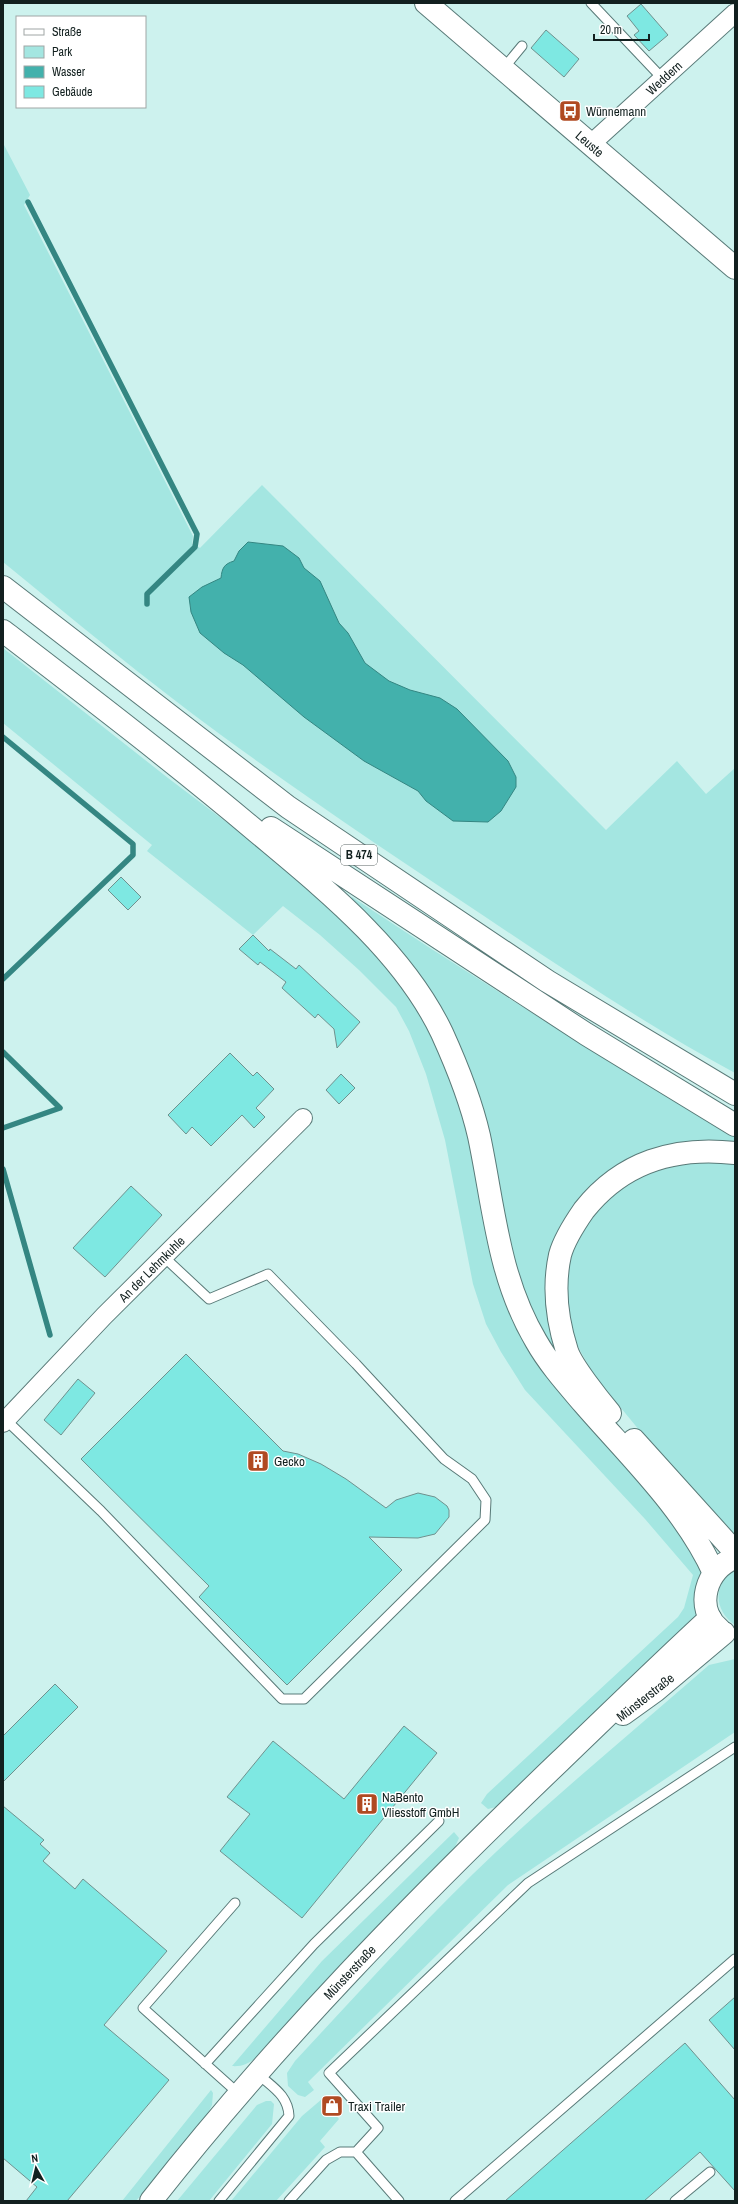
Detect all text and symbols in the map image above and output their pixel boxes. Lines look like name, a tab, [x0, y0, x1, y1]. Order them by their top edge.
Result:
legend	[16, 16, 146, 108]
scale bar	[594, 16, 649, 42]
text: 20 m	[600, 22, 622, 38]
text: Straße	[52, 24, 82, 40]
text: Park	[52, 44, 72, 60]
street label: Weddern	[642, 57, 686, 99]
text: Wasser	[52, 64, 86, 80]
text: Gebäude	[52, 84, 93, 100]
bus stop icon: Wünnemann	[557, 98, 583, 124]
place label: Wünnemann	[586, 103, 646, 120]
street label: Leuste	[572, 127, 607, 161]
road number: B 474	[341, 845, 377, 865]
street label: An der Lehmkuhle	[114, 1233, 189, 1306]
building icon: Gecko	[245, 1448, 271, 1474]
place label: Gecko	[274, 1453, 305, 1470]
street label: Münsterstraße	[613, 1669, 678, 1725]
place label: NaBento Vliesstoff GmbH	[382, 1789, 459, 1821]
building icon: NaBento Vliesstoff GmbH	[354, 1791, 380, 1817]
street label: Münsterstraße	[320, 1942, 380, 2003]
shop icon: Traxi Trailer	[319, 2093, 345, 2119]
place label: Traxi Trailer	[348, 2098, 406, 2115]
north arrow	[16, 2148, 56, 2188]
text: N	[30, 2151, 39, 2165]

